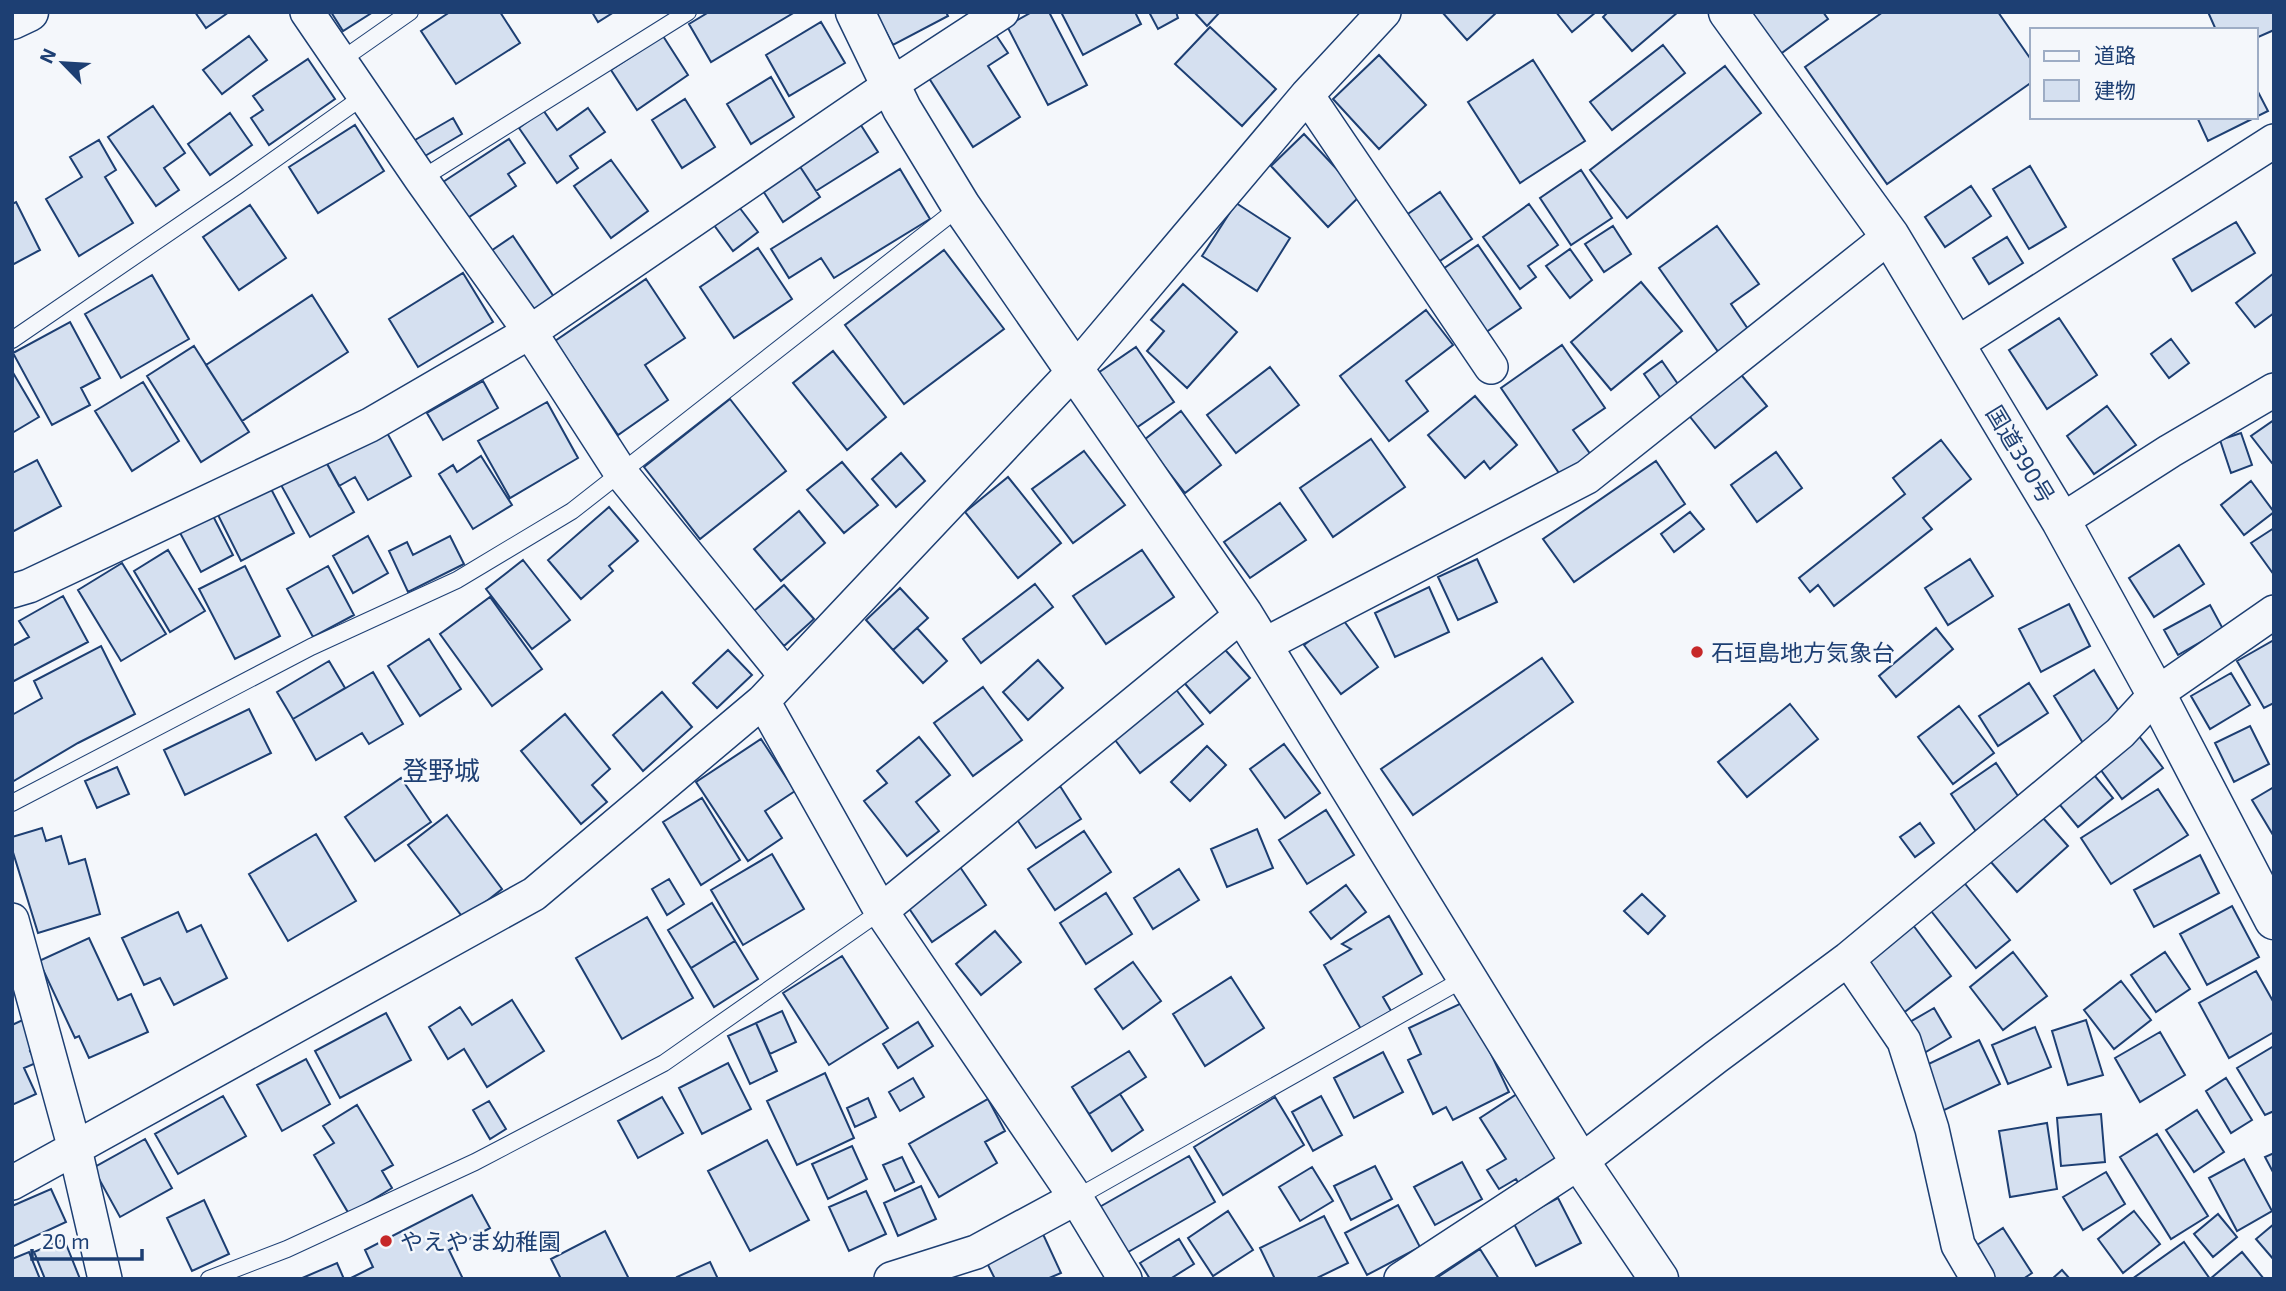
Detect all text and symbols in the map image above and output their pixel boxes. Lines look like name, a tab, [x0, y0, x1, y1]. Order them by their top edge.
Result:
north arrow	[28, 28, 98, 98]
legend	[2030, 28, 2258, 119]
text: 道路	[2094, 42, 2136, 67]
text: N	[34, 45, 60, 67]
text: 建物	[2094, 77, 2136, 102]
street label: 国道390号	[1981, 400, 2061, 508]
place label: 石垣島地方気象台	[1711, 638, 1895, 666]
marker: 石垣島地方気象台	[1689, 644, 1705, 660]
district label: 登野城	[402, 754, 480, 785]
scale bar	[32, 1218, 142, 1262]
place label: やえやま幼稚園	[400, 1227, 561, 1255]
text: 20 m	[42, 1228, 90, 1253]
marker: やえやま幼稚園	[378, 1233, 394, 1249]

